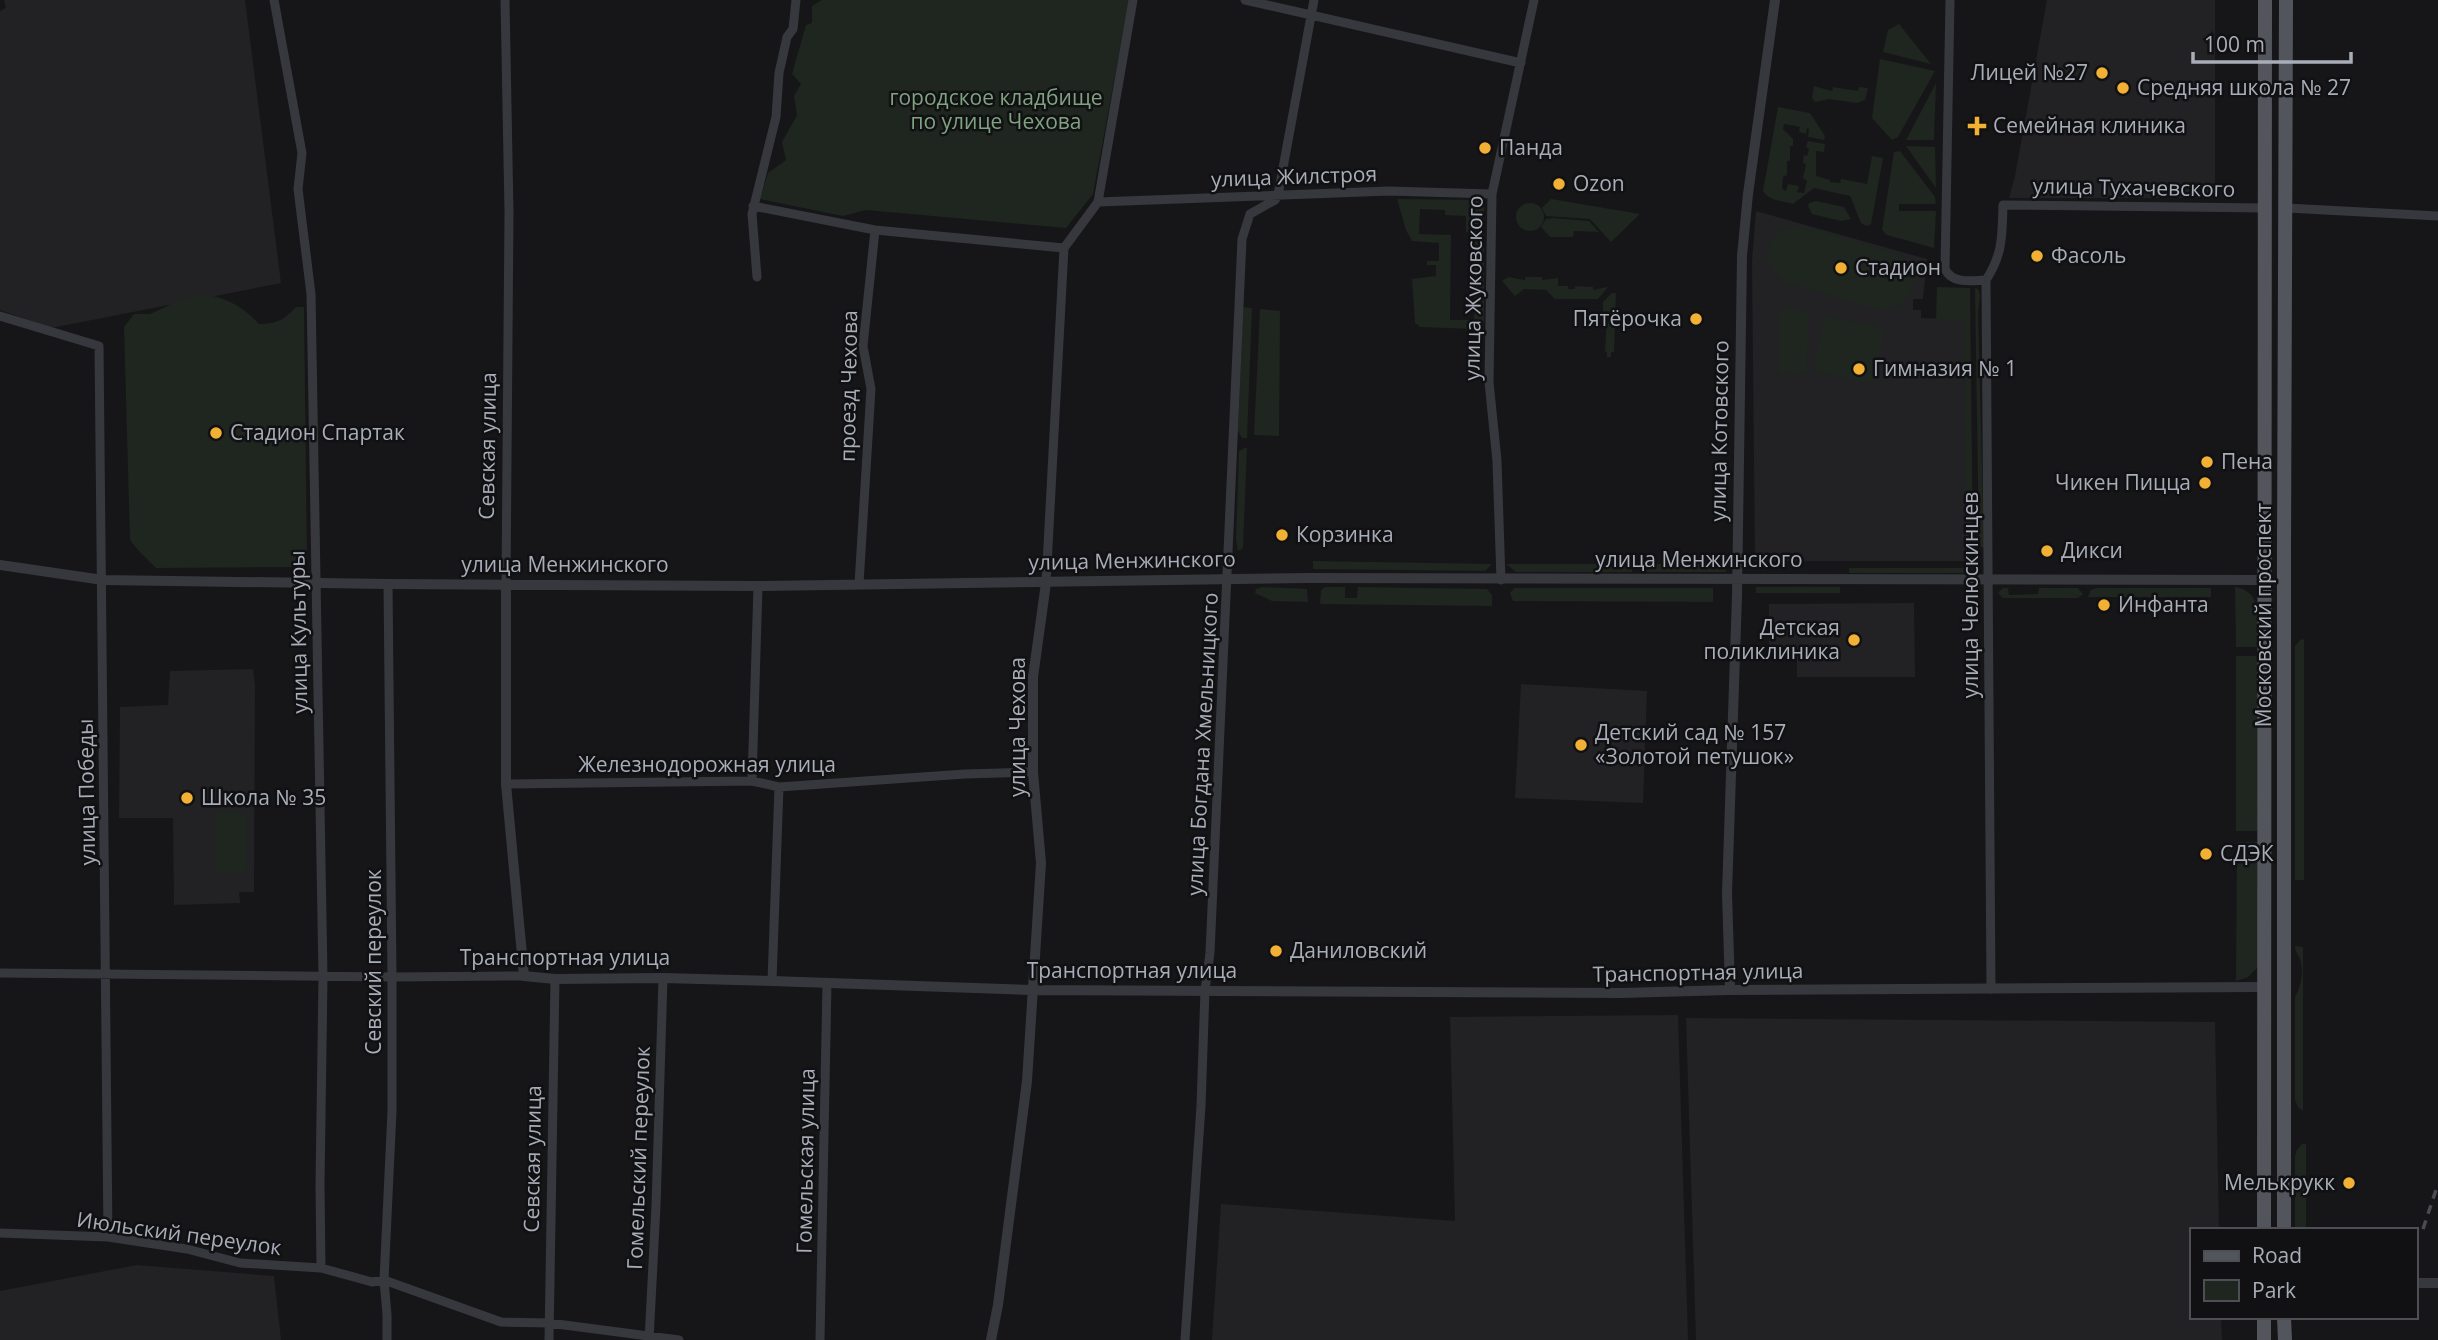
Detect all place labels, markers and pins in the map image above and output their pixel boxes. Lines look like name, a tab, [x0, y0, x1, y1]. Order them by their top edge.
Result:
place label: Лицей №27	[1971, 58, 2088, 86]
marker: Лицей №27	[2094, 65, 2110, 81]
place label: Средняя школа № 27	[2137, 73, 2351, 101]
marker: Средняя школа № 27	[2115, 80, 2131, 96]
place label: Семейная клиника	[1993, 111, 2186, 139]
marker: Семейная клиника	[1967, 116, 1987, 136]
place label: Панда	[1499, 133, 1563, 161]
marker: Панда	[1477, 140, 1493, 156]
place label: Ozon	[1573, 169, 1625, 197]
marker: Ozon	[1551, 176, 1567, 192]
place label: Фасоль	[2051, 241, 2127, 269]
marker: Фасоль	[2029, 248, 2045, 264]
place label: Стадион	[1855, 253, 1941, 281]
marker: Стадион	[1833, 260, 1849, 276]
place label: Пятёрочка	[1573, 304, 1682, 332]
marker: Пятёрочка	[1688, 311, 1704, 327]
place label: Гимназия № 1	[1873, 354, 2017, 382]
marker: Гимназия № 1	[1851, 361, 1867, 377]
place label: Стадион Спартак	[230, 418, 405, 446]
marker: Стадион Спартак	[208, 425, 224, 441]
place label: Пена	[2221, 447, 2273, 475]
marker: Пена	[2199, 454, 2215, 470]
place label: Чикен Пицца	[2055, 468, 2191, 496]
marker: Чикен Пицца	[2197, 475, 2213, 491]
place label: Корзинка	[1296, 520, 1394, 548]
marker: Корзинка	[1274, 527, 1290, 543]
place label: Дикси	[2061, 536, 2123, 564]
marker: Дикси	[2039, 543, 2055, 559]
place label: Инфанта	[2118, 590, 2209, 618]
marker: Инфанта	[2096, 597, 2112, 613]
place label: Детская поликлиника	[1704, 613, 1840, 665]
marker: Детская поликлиника	[1846, 632, 1862, 648]
place label: Детский сад № 157 «Золотой петушок»	[1595, 718, 1794, 770]
marker: Детский сад № 157 «Золотой петушок»	[1573, 737, 1589, 753]
place label: Школа № 35	[201, 783, 326, 811]
marker: Школа № 35	[179, 790, 195, 806]
place label: СДЭК	[2220, 839, 2274, 867]
marker: СДЭК	[2198, 846, 2214, 862]
place label: Даниловский	[1290, 936, 1427, 964]
marker: Даниловский	[1268, 943, 1284, 959]
place label: Мелькрукк	[2224, 1168, 2335, 1196]
marker: Мелькрукк	[2341, 1175, 2357, 1191]

